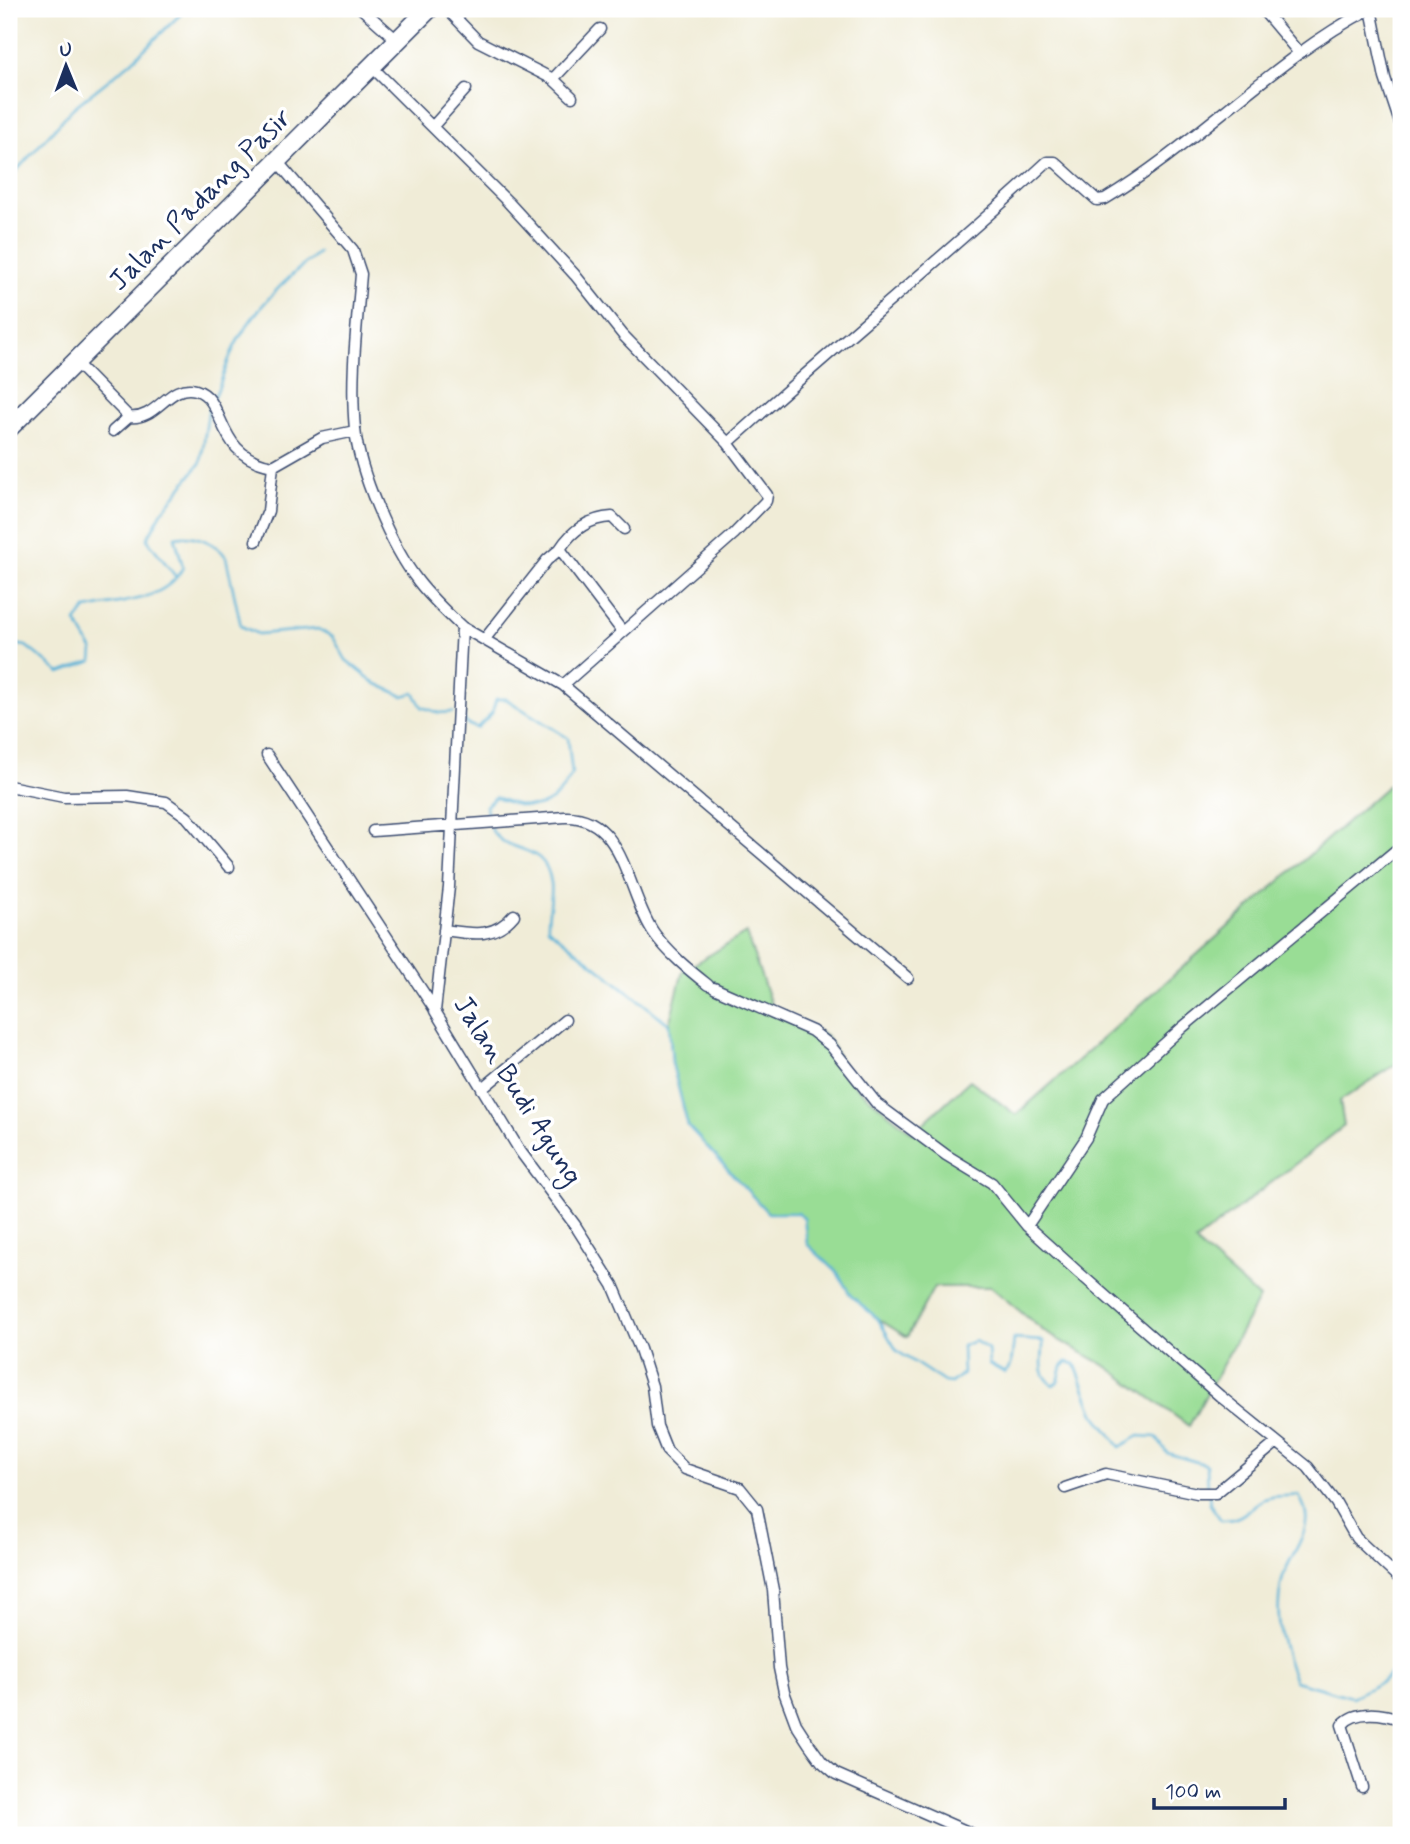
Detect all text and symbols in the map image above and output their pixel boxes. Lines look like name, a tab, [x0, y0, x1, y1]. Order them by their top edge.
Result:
north arrow	[32, 32, 102, 102]
text: U	[59, 38, 72, 63]
street label: Jalan Padang Pasir	[101, 100, 301, 300]
street label: Jalan Budi Agung	[442, 989, 590, 1194]
scale bar	[1154, 1767, 1286, 1811]
text: 100 m	[1165, 1778, 1221, 1806]

